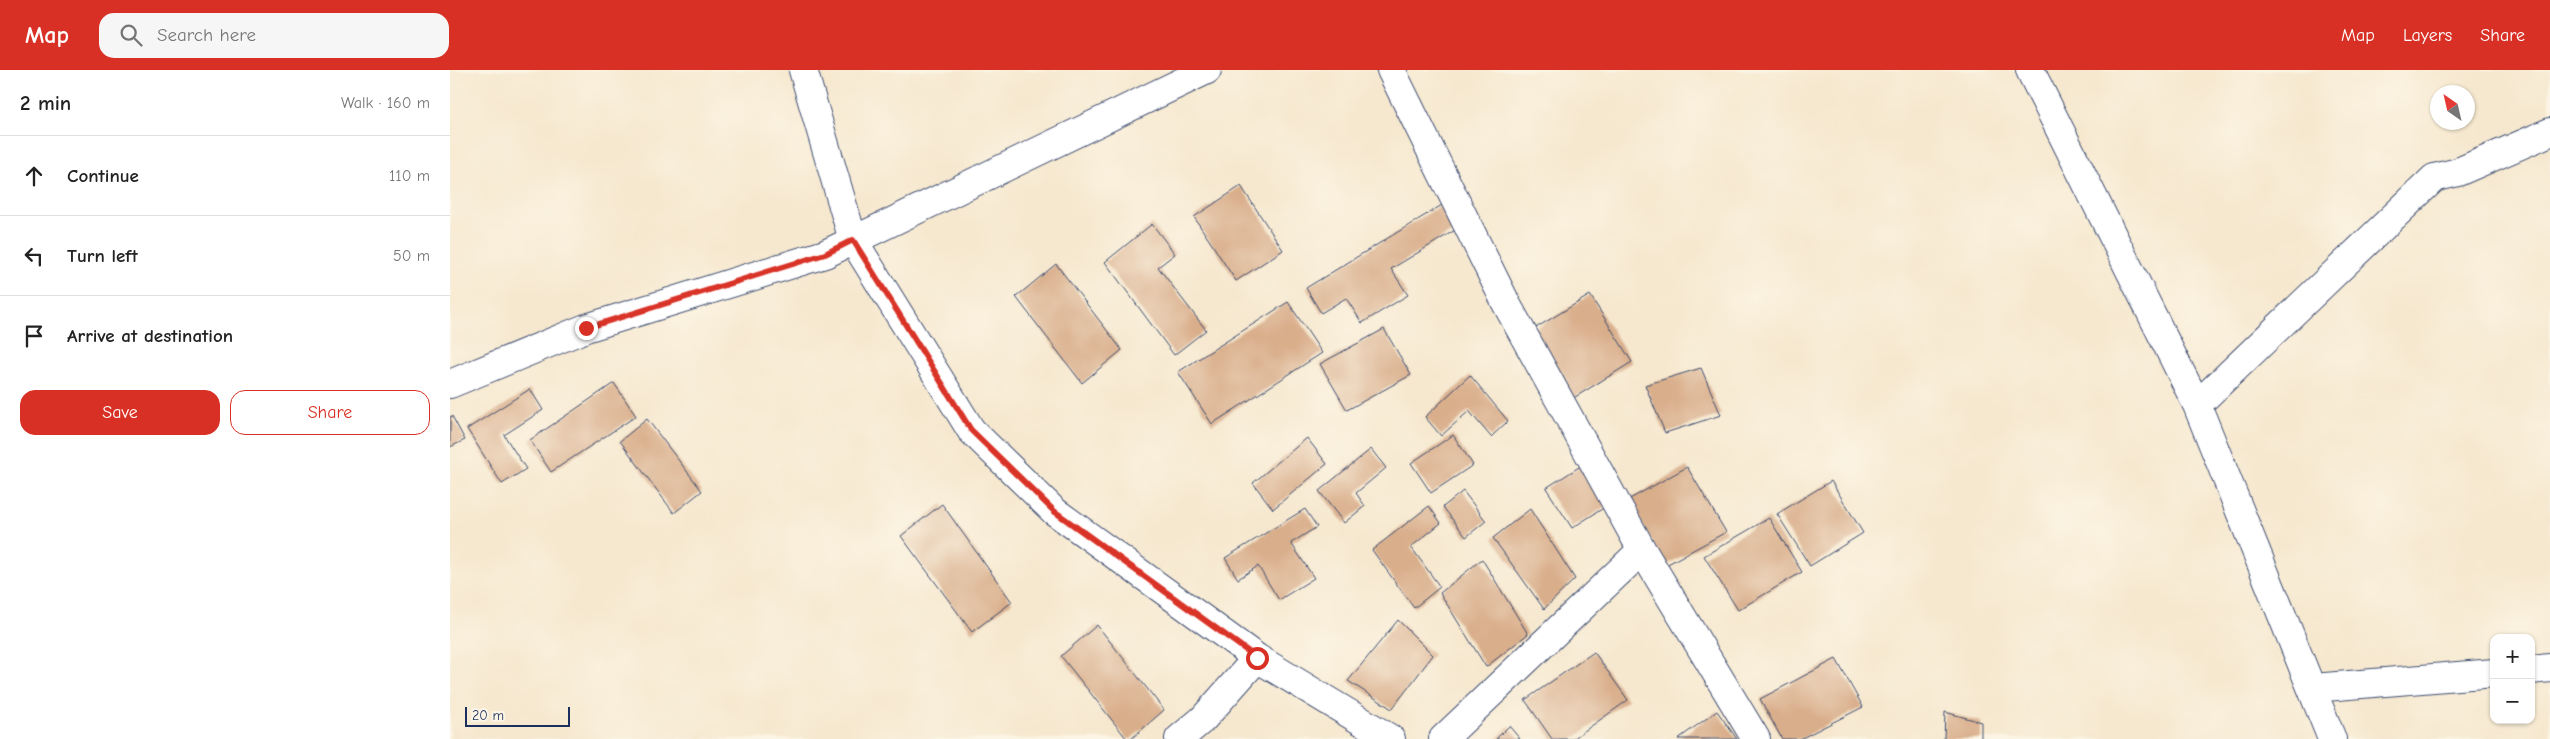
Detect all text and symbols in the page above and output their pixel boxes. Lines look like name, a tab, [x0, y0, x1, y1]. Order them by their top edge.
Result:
search box	[99, 13, 449, 58]
text: Map	[25, 21, 69, 49]
icon: search	[117, 21, 145, 49]
text: Search here	[157, 24, 256, 46]
text: Map	[2341, 25, 2375, 46]
text: Layers	[2403, 25, 2452, 46]
text: Share	[2480, 25, 2525, 46]
north arrow	[2430, 85, 2475, 130]
text: 2 min	[20, 91, 71, 115]
text: Walk · 160 m	[341, 94, 430, 112]
icon: ahead	[20, 162, 48, 190]
text: Continue	[67, 165, 139, 187]
text: 110 m	[389, 167, 430, 185]
icon: left	[20, 242, 48, 270]
text: Turn left	[67, 245, 138, 267]
text: 50 m	[393, 247, 430, 265]
route end	[575, 317, 598, 340]
icon: arrive	[20, 322, 48, 350]
text: Arrive at destination	[67, 325, 233, 347]
button: Save	[20, 390, 220, 435]
button: Share	[230, 390, 430, 435]
map controls	[2490, 634, 2535, 724]
button: +	[2490, 634, 2535, 679]
route start	[1246, 647, 1269, 670]
button: −	[2490, 679, 2535, 724]
scale bar	[465, 704, 570, 727]
text: 20 m	[472, 707, 504, 724]

